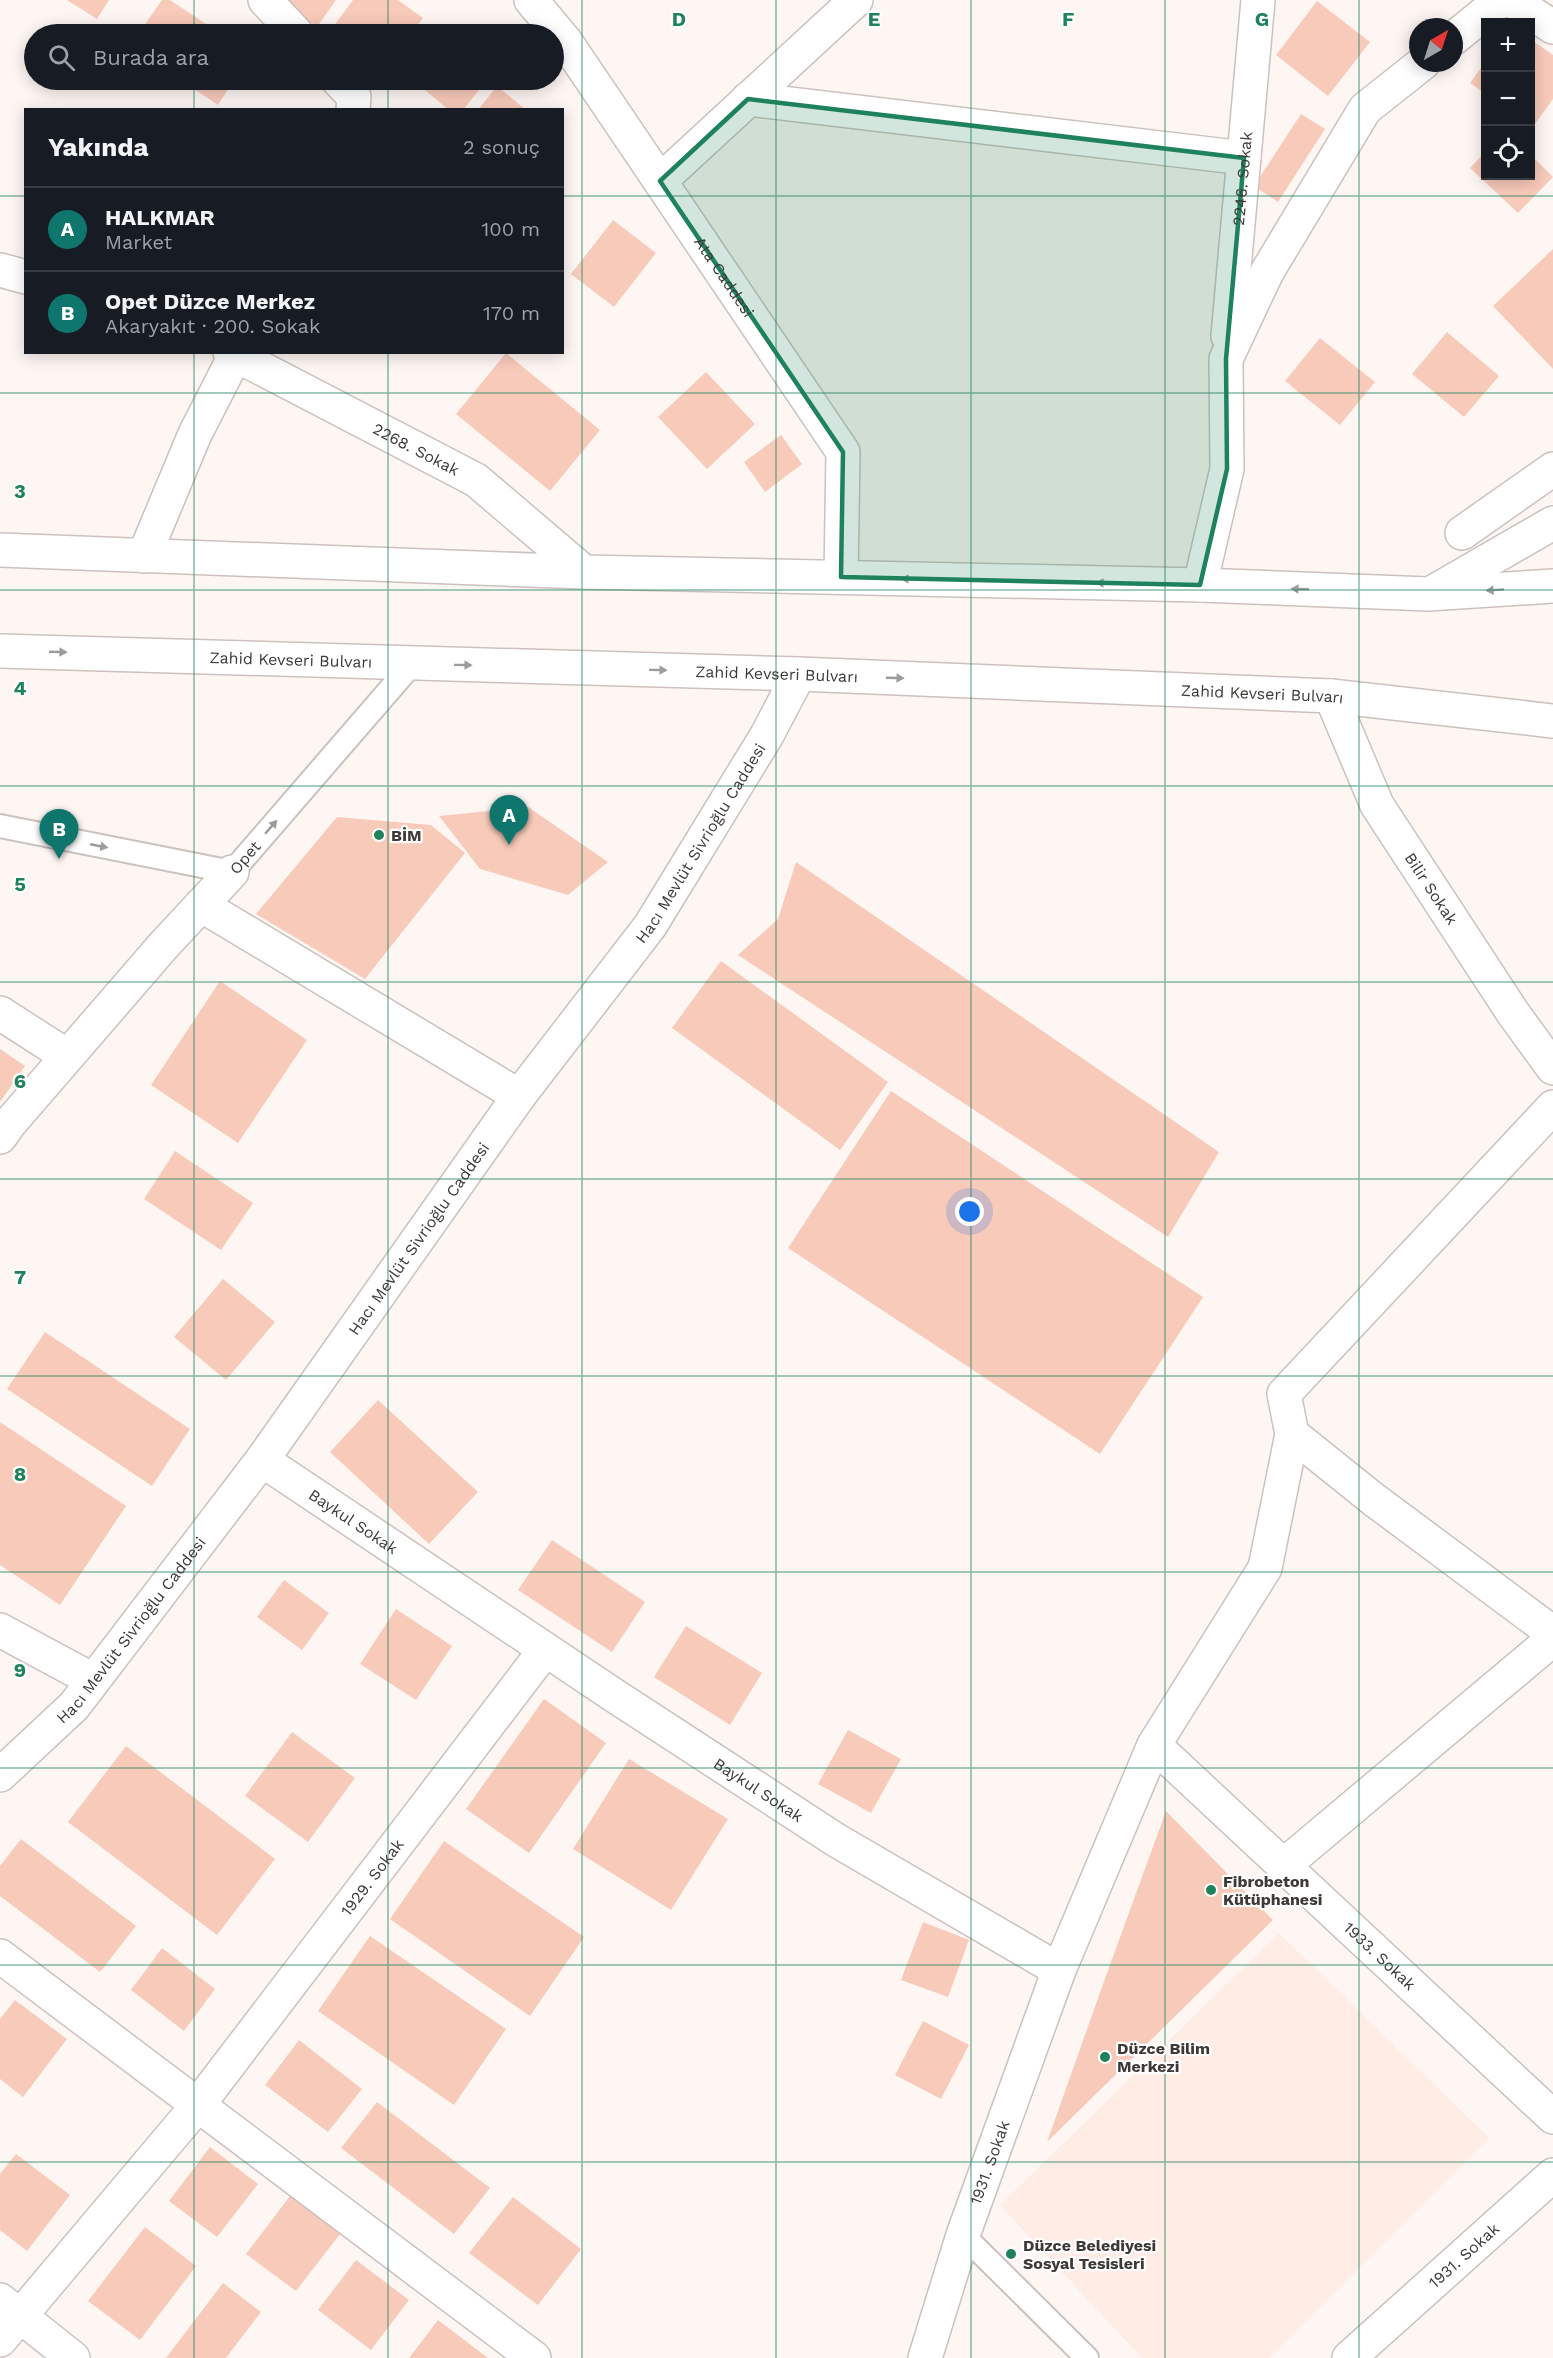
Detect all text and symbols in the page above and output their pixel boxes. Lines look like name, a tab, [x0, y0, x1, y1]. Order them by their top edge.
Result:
text: D	[672, 7, 686, 31]
text: E	[868, 7, 880, 31]
text: F	[1062, 7, 1074, 31]
text: G	[1255, 7, 1269, 31]
north arrow	[1409, 18, 1463, 72]
map controls	[1481, 18, 1535, 180]
button: +	[1481, 18, 1535, 72]
search box	[24, 24, 564, 90]
icon: search	[45, 41, 78, 74]
text: Burada ara	[93, 45, 209, 70]
button: −	[1481, 72, 1535, 126]
button: locate	[1481, 126, 1535, 180]
street label: 2246. Sokak	[1229, 131, 1256, 227]
text: Yakında	[48, 132, 149, 162]
text: 2 sonuç	[463, 135, 540, 159]
text: HALKMAR	[105, 205, 215, 230]
text: A	[61, 217, 74, 241]
text: 100 m	[481, 217, 540, 241]
text: Market	[105, 230, 172, 254]
street label: Ata Caddesi	[690, 233, 758, 321]
text: Opet Düzce Merkez	[105, 289, 315, 314]
text: B	[61, 301, 74, 325]
text: 170 m	[483, 301, 540, 325]
text: Akaryakıt · 200. Sokak	[105, 314, 320, 338]
street label: 2268. Sokak	[370, 419, 463, 480]
text: 3	[14, 479, 26, 503]
one-way arrow	[901, 574, 920, 583]
one-way arrow	[1096, 578, 1115, 587]
one-way arrow	[1290, 584, 1309, 593]
one-way arrow	[1485, 585, 1504, 594]
one-way arrow	[49, 648, 68, 657]
street label: Zahid Kevseri Bulvarı	[209, 648, 372, 672]
one-way arrow	[454, 660, 473, 670]
street label: Zahid Kevseri Bulvarı	[695, 662, 858, 686]
one-way arrow	[649, 665, 668, 675]
one-way arrow	[886, 673, 905, 682]
text: 4	[14, 676, 27, 700]
street label: Zahid Kevseri Bulvarı	[1181, 681, 1344, 707]
street label: Hacı Mevlüt Sivrioğlu Caddesi	[631, 740, 770, 947]
pin: A	[490, 796, 528, 845]
pin: B	[40, 810, 78, 859]
one-way arrow	[264, 820, 277, 835]
place label: BİM	[391, 826, 422, 845]
marker: BİM	[372, 828, 386, 842]
street label: Opet	[226, 837, 265, 878]
one-way arrow	[89, 842, 108, 851]
street label: Bilir Sokak	[1401, 849, 1462, 928]
text: 5	[14, 872, 26, 896]
text: 6	[14, 1069, 26, 1093]
street label: Hacı Mevlüt Sivrioğlu Caddesi	[344, 1139, 493, 1339]
your location	[955, 1197, 984, 1226]
text: 7	[14, 1265, 26, 1289]
text: 8	[14, 1462, 26, 1486]
street label: Baykul Sokak	[305, 1485, 401, 1558]
street label: Hacı Mevlüt Sivrioğlu Caddesi	[53, 1533, 210, 1728]
text: 9	[14, 1658, 26, 1682]
street label: Baykul Sokak	[710, 1754, 807, 1826]
street label: 1929. Sokak	[337, 1835, 408, 1920]
place label: Fibrobeton Kütüphanesi	[1223, 1872, 1322, 1909]
marker: Fibrobeton Kütüphanesi	[1204, 1883, 1218, 1897]
street label: 1933. Sokak	[1340, 1918, 1419, 1994]
place label: Düzce Bilim Merkezi	[1117, 2039, 1210, 2076]
marker: Düzce Bilim Merkezi	[1098, 2050, 1112, 2064]
street label: 1931. Sokak	[966, 2118, 1014, 2207]
street label: 1931. Sokak	[1425, 2219, 1503, 2292]
place label: Düzce Belediyesi Sosyal Tesisleri	[1023, 2236, 1156, 2273]
marker: Düzce Belediyesi Sosyal Tesisleri	[1004, 2247, 1018, 2261]

